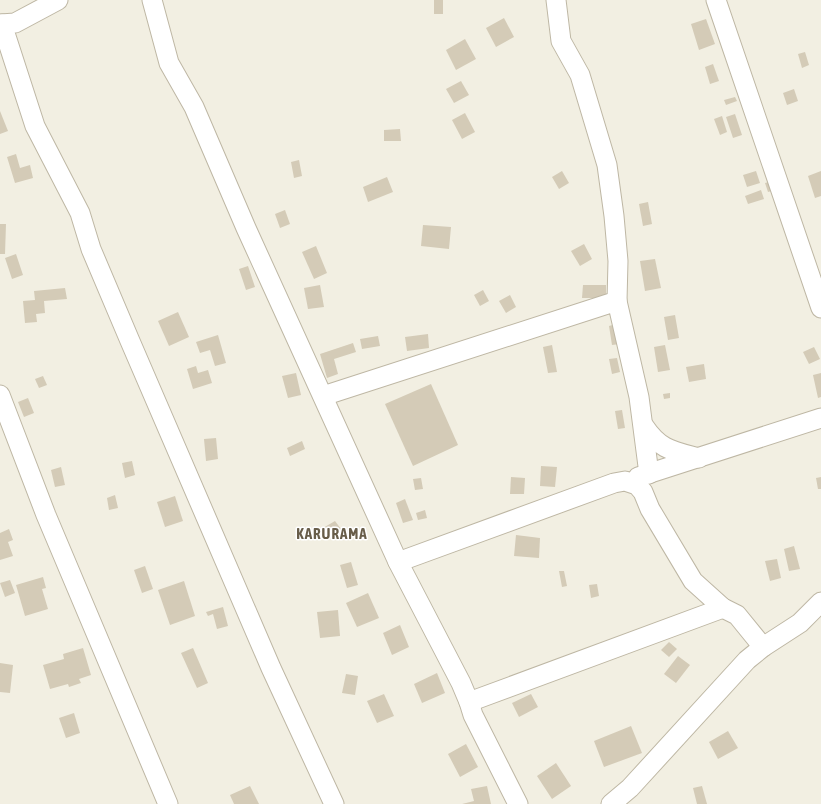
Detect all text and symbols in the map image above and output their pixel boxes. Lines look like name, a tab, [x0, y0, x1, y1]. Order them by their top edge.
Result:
district label: KARURAMA	[296, 525, 368, 542]

